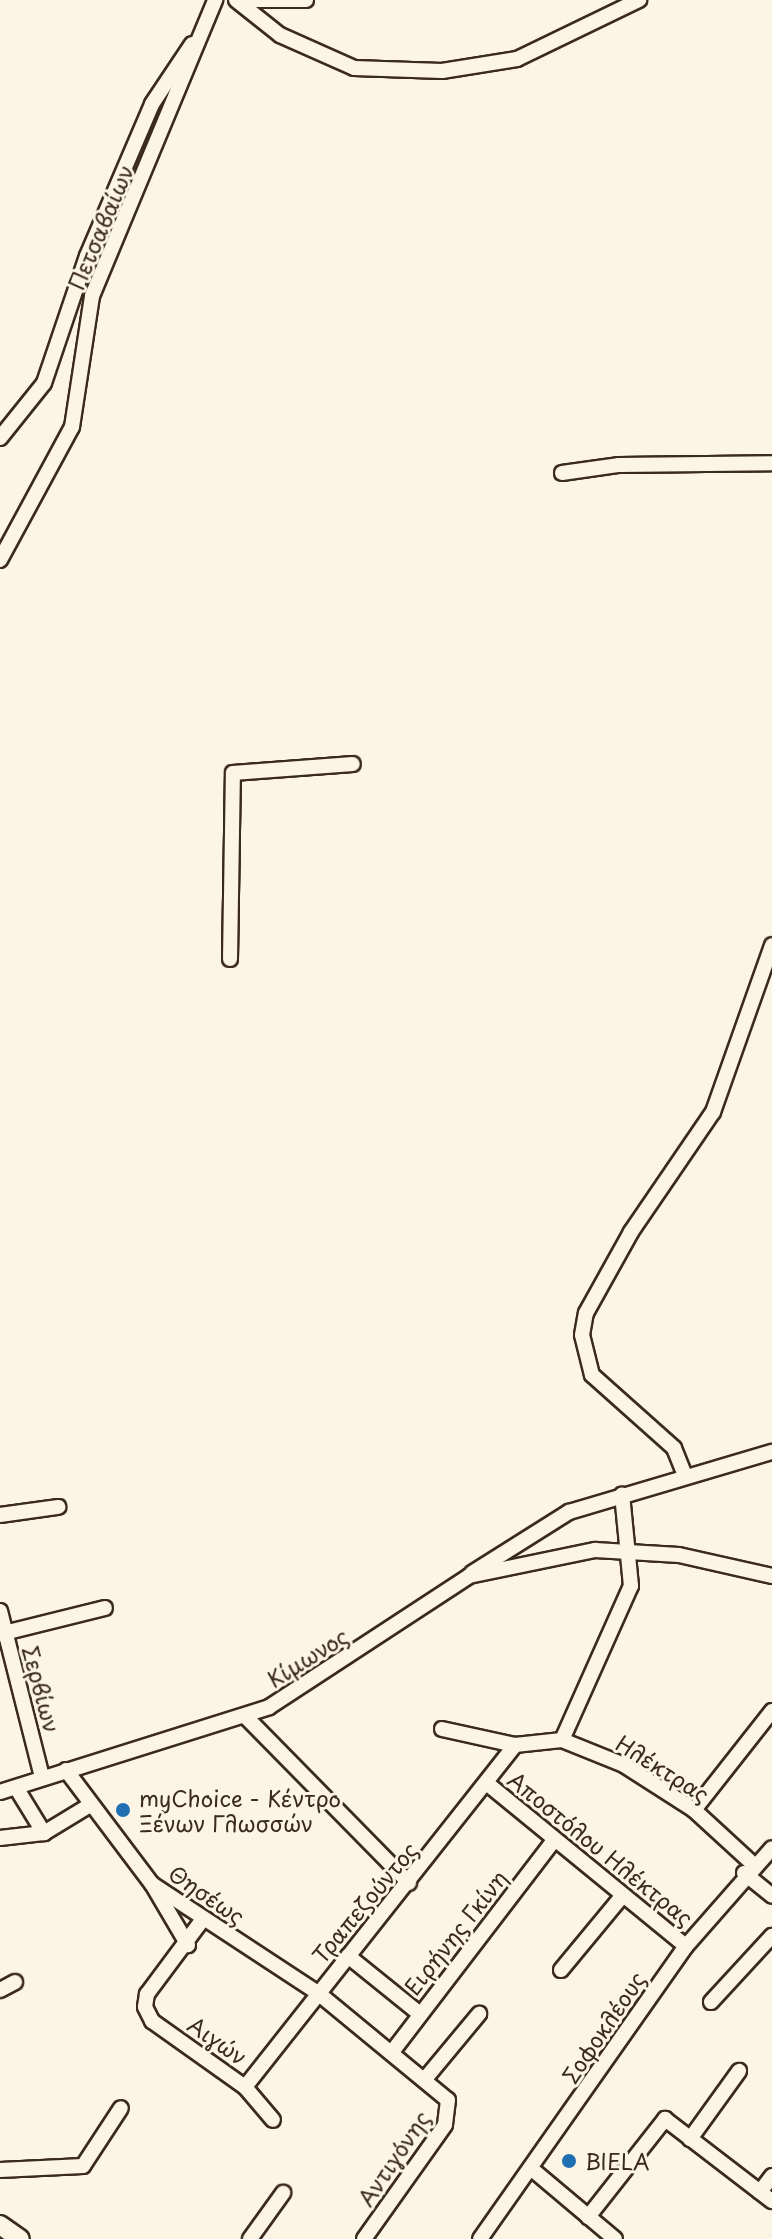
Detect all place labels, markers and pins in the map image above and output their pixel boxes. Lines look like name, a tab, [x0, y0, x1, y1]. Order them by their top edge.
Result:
place label: myChoice - Κέντρο Ξένων Γλωσσών	[139, 1784, 341, 1836]
marker: myChoice - Κέντρο Ξένων Γλωσσών	[114, 1801, 132, 1819]
place label: BIELA	[585, 2148, 650, 2174]
marker: BIELA	[560, 2152, 578, 2170]

